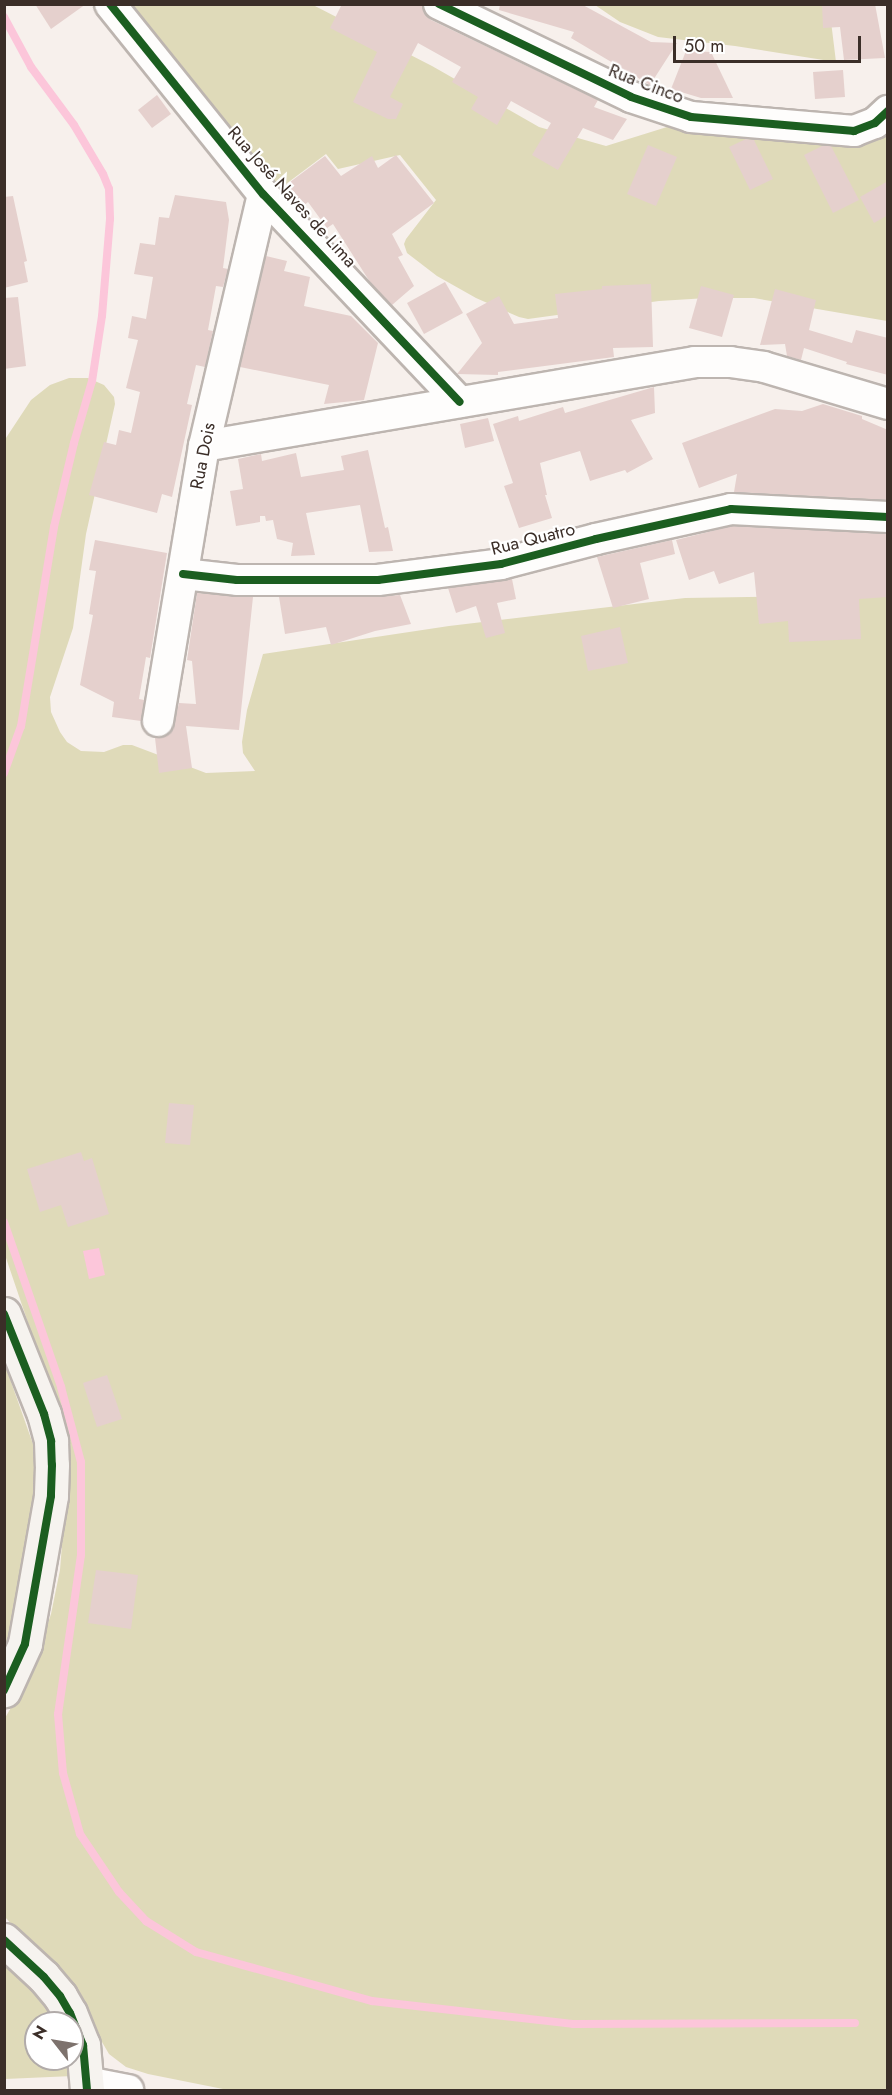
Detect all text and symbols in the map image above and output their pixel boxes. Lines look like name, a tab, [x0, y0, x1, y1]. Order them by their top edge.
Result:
scale bar	[676, 24, 864, 62]
text: 50 m	[684, 33, 724, 59]
street label: Rua Cinco	[605, 60, 687, 108]
street label: Rua José Naves de Lima	[223, 122, 361, 272]
street label: Rua Dois	[186, 421, 220, 491]
street label: Rua Quatro	[489, 518, 577, 560]
north arrow	[24, 2011, 84, 2071]
text: N	[27, 2021, 53, 2044]

